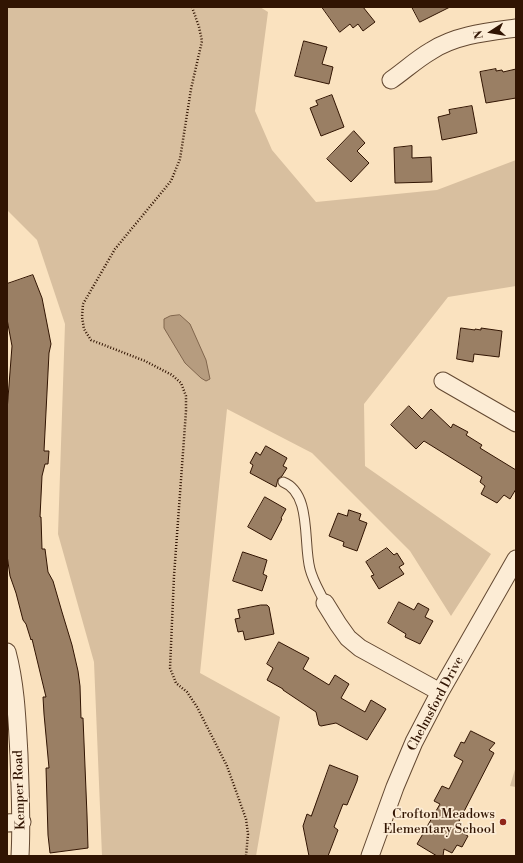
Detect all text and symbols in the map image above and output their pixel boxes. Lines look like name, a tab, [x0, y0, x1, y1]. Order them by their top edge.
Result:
north arrow	[471, 12, 511, 52]
text: N	[472, 29, 487, 40]
street label: Chelmsford Drive	[405, 654, 467, 754]
street label: Kemper Road	[11, 750, 29, 830]
place label: Crofton Meadows Elementary School	[383, 807, 495, 838]
marker: Crofton Meadows Elementary School	[498, 817, 508, 827]

